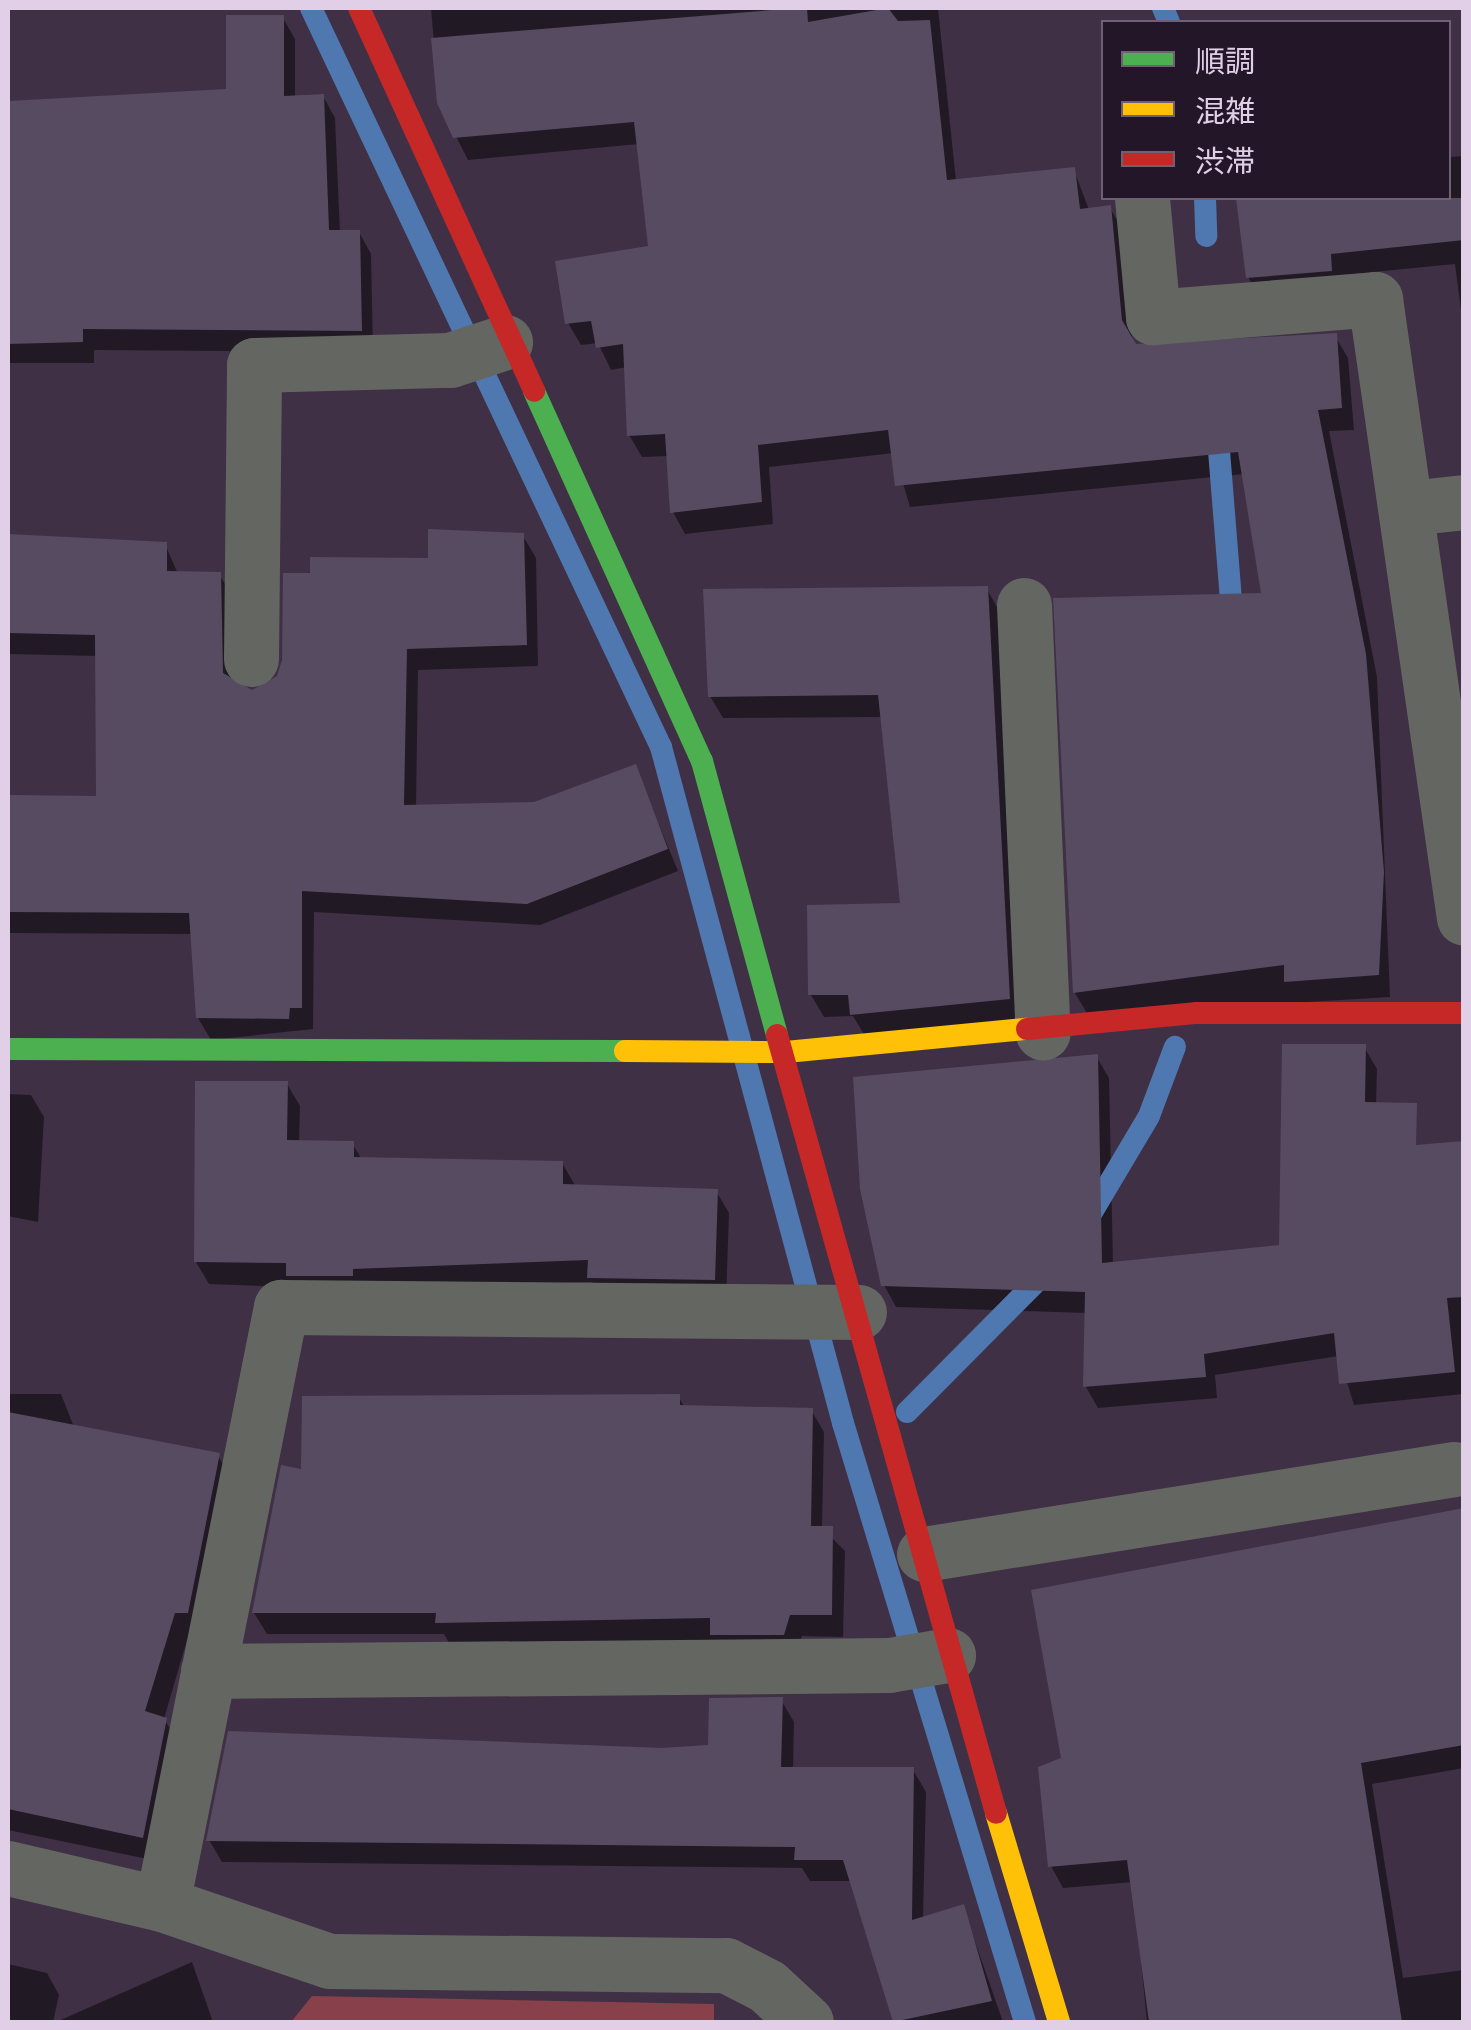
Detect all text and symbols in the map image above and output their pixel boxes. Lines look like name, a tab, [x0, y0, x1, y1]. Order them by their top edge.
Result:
legend	[1101, 20, 1451, 200]
text: 順調	[1195, 44, 1255, 81]
text: 混雑	[1195, 94, 1255, 131]
text: 渋滞	[1195, 144, 1255, 181]

